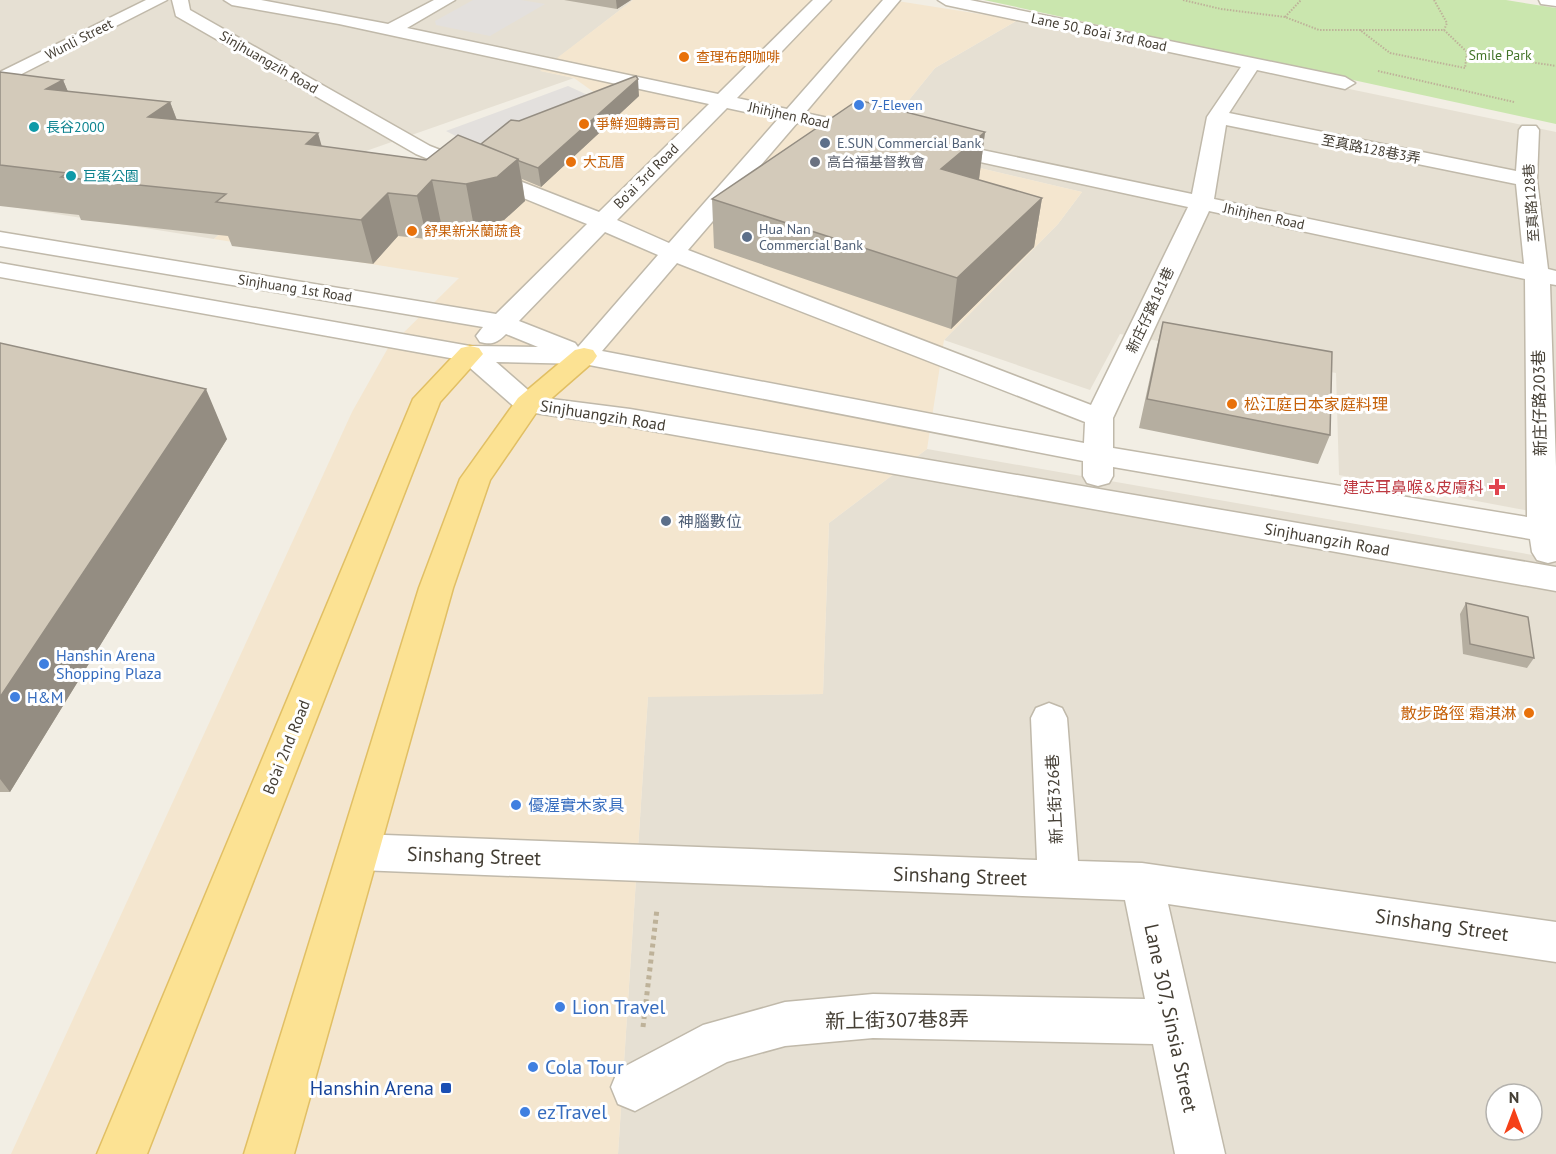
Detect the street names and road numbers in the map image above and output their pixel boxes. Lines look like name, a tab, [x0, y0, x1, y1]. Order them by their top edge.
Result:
street label: Lane 50, Bo'ai 3rd Road	[1029, 9, 1169, 55]
street label: Wunli Street	[42, 14, 116, 64]
street label: Sinjhuangzih Road	[216, 26, 322, 98]
street label: Jhihjhen Road	[746, 97, 831, 132]
street label: 至真路128巷3弄	[1320, 131, 1422, 167]
street label: Bo'ai 3rd Road	[610, 140, 682, 212]
street label: 至真路128巷	[1519, 163, 1543, 243]
street label: Jhihjhen Road	[1221, 198, 1306, 233]
street label: 新庄仔路181巷	[1122, 264, 1178, 356]
street label: Sinjhuang 1st Road	[237, 270, 353, 306]
street label: 新庄仔路203巷	[1528, 350, 1550, 456]
street label: Sinjhuangzih Road	[539, 395, 667, 435]
street label: Sinjhuangzih Road	[1263, 518, 1391, 560]
street label: Bo'ai 2nd Road	[258, 697, 314, 797]
street label: 新上街326巷	[1042, 753, 1066, 845]
street label: Sinshang Street	[406, 841, 542, 871]
street label: Sinshang Street	[892, 861, 1028, 891]
street label: Sinshang Street	[1374, 903, 1511, 947]
street label: Lane 307, Sinsia Street	[1138, 921, 1204, 1115]
street label: 新上街307巷8弄	[825, 1006, 969, 1034]

